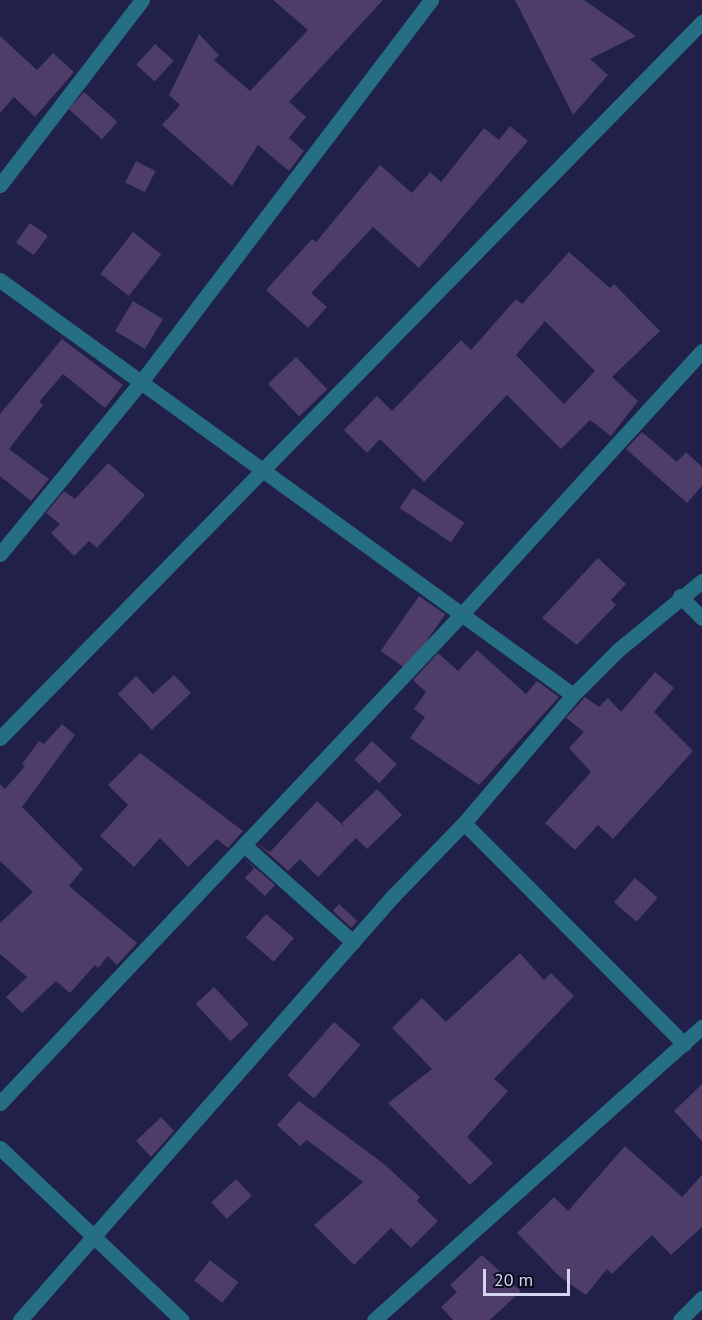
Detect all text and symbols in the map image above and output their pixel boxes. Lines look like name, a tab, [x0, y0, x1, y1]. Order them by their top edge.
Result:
scale bar	[486, 1257, 573, 1295]
text: 20 m	[494, 1268, 533, 1291]

